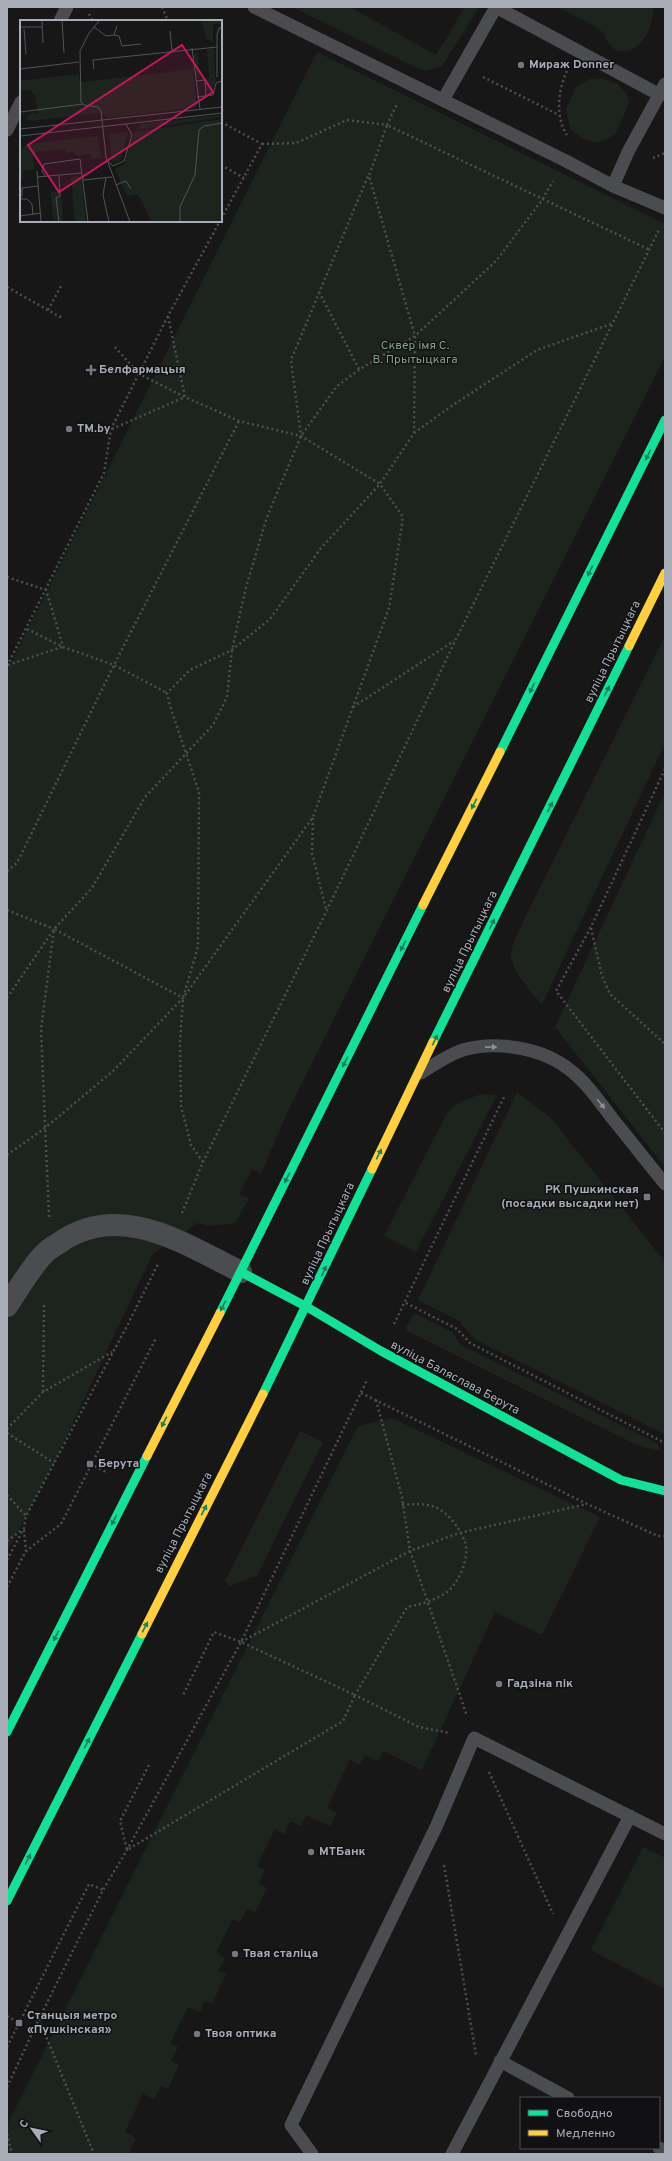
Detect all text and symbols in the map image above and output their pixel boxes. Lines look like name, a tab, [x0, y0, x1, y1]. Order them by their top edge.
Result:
inset map	[20, 20, 222, 222]
place label: Мираж Donner	[529, 57, 614, 73]
marker: Мираж Donner	[516, 60, 526, 70]
park label: Сквер імя С. В. Прытыцкага	[372, 338, 458, 368]
place label: Белфармацыя	[99, 362, 186, 378]
marker: Белфармацыя	[86, 365, 96, 375]
place label: TM.by	[77, 421, 111, 437]
marker: TM.by	[64, 424, 74, 434]
one-way arrow	[645, 449, 651, 461]
one-way arrow	[587, 566, 593, 577]
street label: вуліца Прытыцкага	[581, 598, 645, 706]
one-way arrow	[529, 682, 535, 693]
one-way arrow	[604, 685, 610, 696]
one-way arrow	[471, 798, 477, 810]
one-way arrow	[547, 801, 553, 813]
street label: вуліца Прытыцкага	[438, 888, 502, 996]
one-way arrow	[489, 918, 495, 929]
one-way arrow	[400, 940, 407, 951]
one-way arrow	[432, 1035, 438, 1046]
one-way arrow	[485, 1044, 498, 1050]
one-way arrow	[342, 1056, 348, 1068]
one-way arrow	[597, 1099, 606, 1110]
one-way arrow	[376, 1148, 383, 1160]
one-way arrow	[284, 1172, 290, 1184]
street label: вуліца Прытыцкага	[297, 1180, 359, 1288]
place label: РК Пушкинская (посадки высадки нет)	[501, 1182, 639, 1212]
marker: РК Пушкинская (посадки высадки нет)	[642, 1192, 652, 1202]
one-way arrow	[321, 1265, 327, 1277]
one-way arrow	[219, 1300, 226, 1312]
street label: вуліца Баляслава Берута	[388, 1337, 522, 1419]
one-way arrow	[160, 1416, 167, 1428]
place label: Берута	[98, 1456, 139, 1472]
marker: Берута	[85, 1459, 95, 1469]
street label: вуліца Прытыцкага	[152, 1470, 216, 1576]
one-way arrow	[200, 1505, 207, 1516]
one-way arrow	[111, 1514, 117, 1526]
one-way arrow	[142, 1621, 148, 1632]
one-way arrow	[52, 1630, 59, 1642]
place label: Гадзіна пік	[507, 1676, 573, 1692]
marker: Гадзіна пік	[494, 1679, 504, 1689]
one-way arrow	[84, 1737, 90, 1748]
place label: МТБанк	[319, 1844, 366, 1860]
marker: МТБанк	[306, 1847, 316, 1857]
one-way arrow	[25, 1853, 32, 1865]
place label: Твая сталіца	[243, 1946, 318, 1962]
marker: Твая сталіца	[230, 1949, 240, 1959]
place label: Станцыя метро «Пушкінская»	[27, 2008, 118, 2038]
marker: Станцыя метро «Пушкінская»	[14, 2018, 24, 2028]
place label: Твоя оптика	[205, 2026, 277, 2042]
marker: Твоя оптика	[192, 2029, 202, 2039]
legend	[520, 2097, 660, 2149]
text: Свободно	[556, 2106, 613, 2122]
north arrow	[12, 2109, 52, 2149]
text: С	[17, 2117, 32, 2131]
text: Медленно	[556, 2126, 616, 2142]

